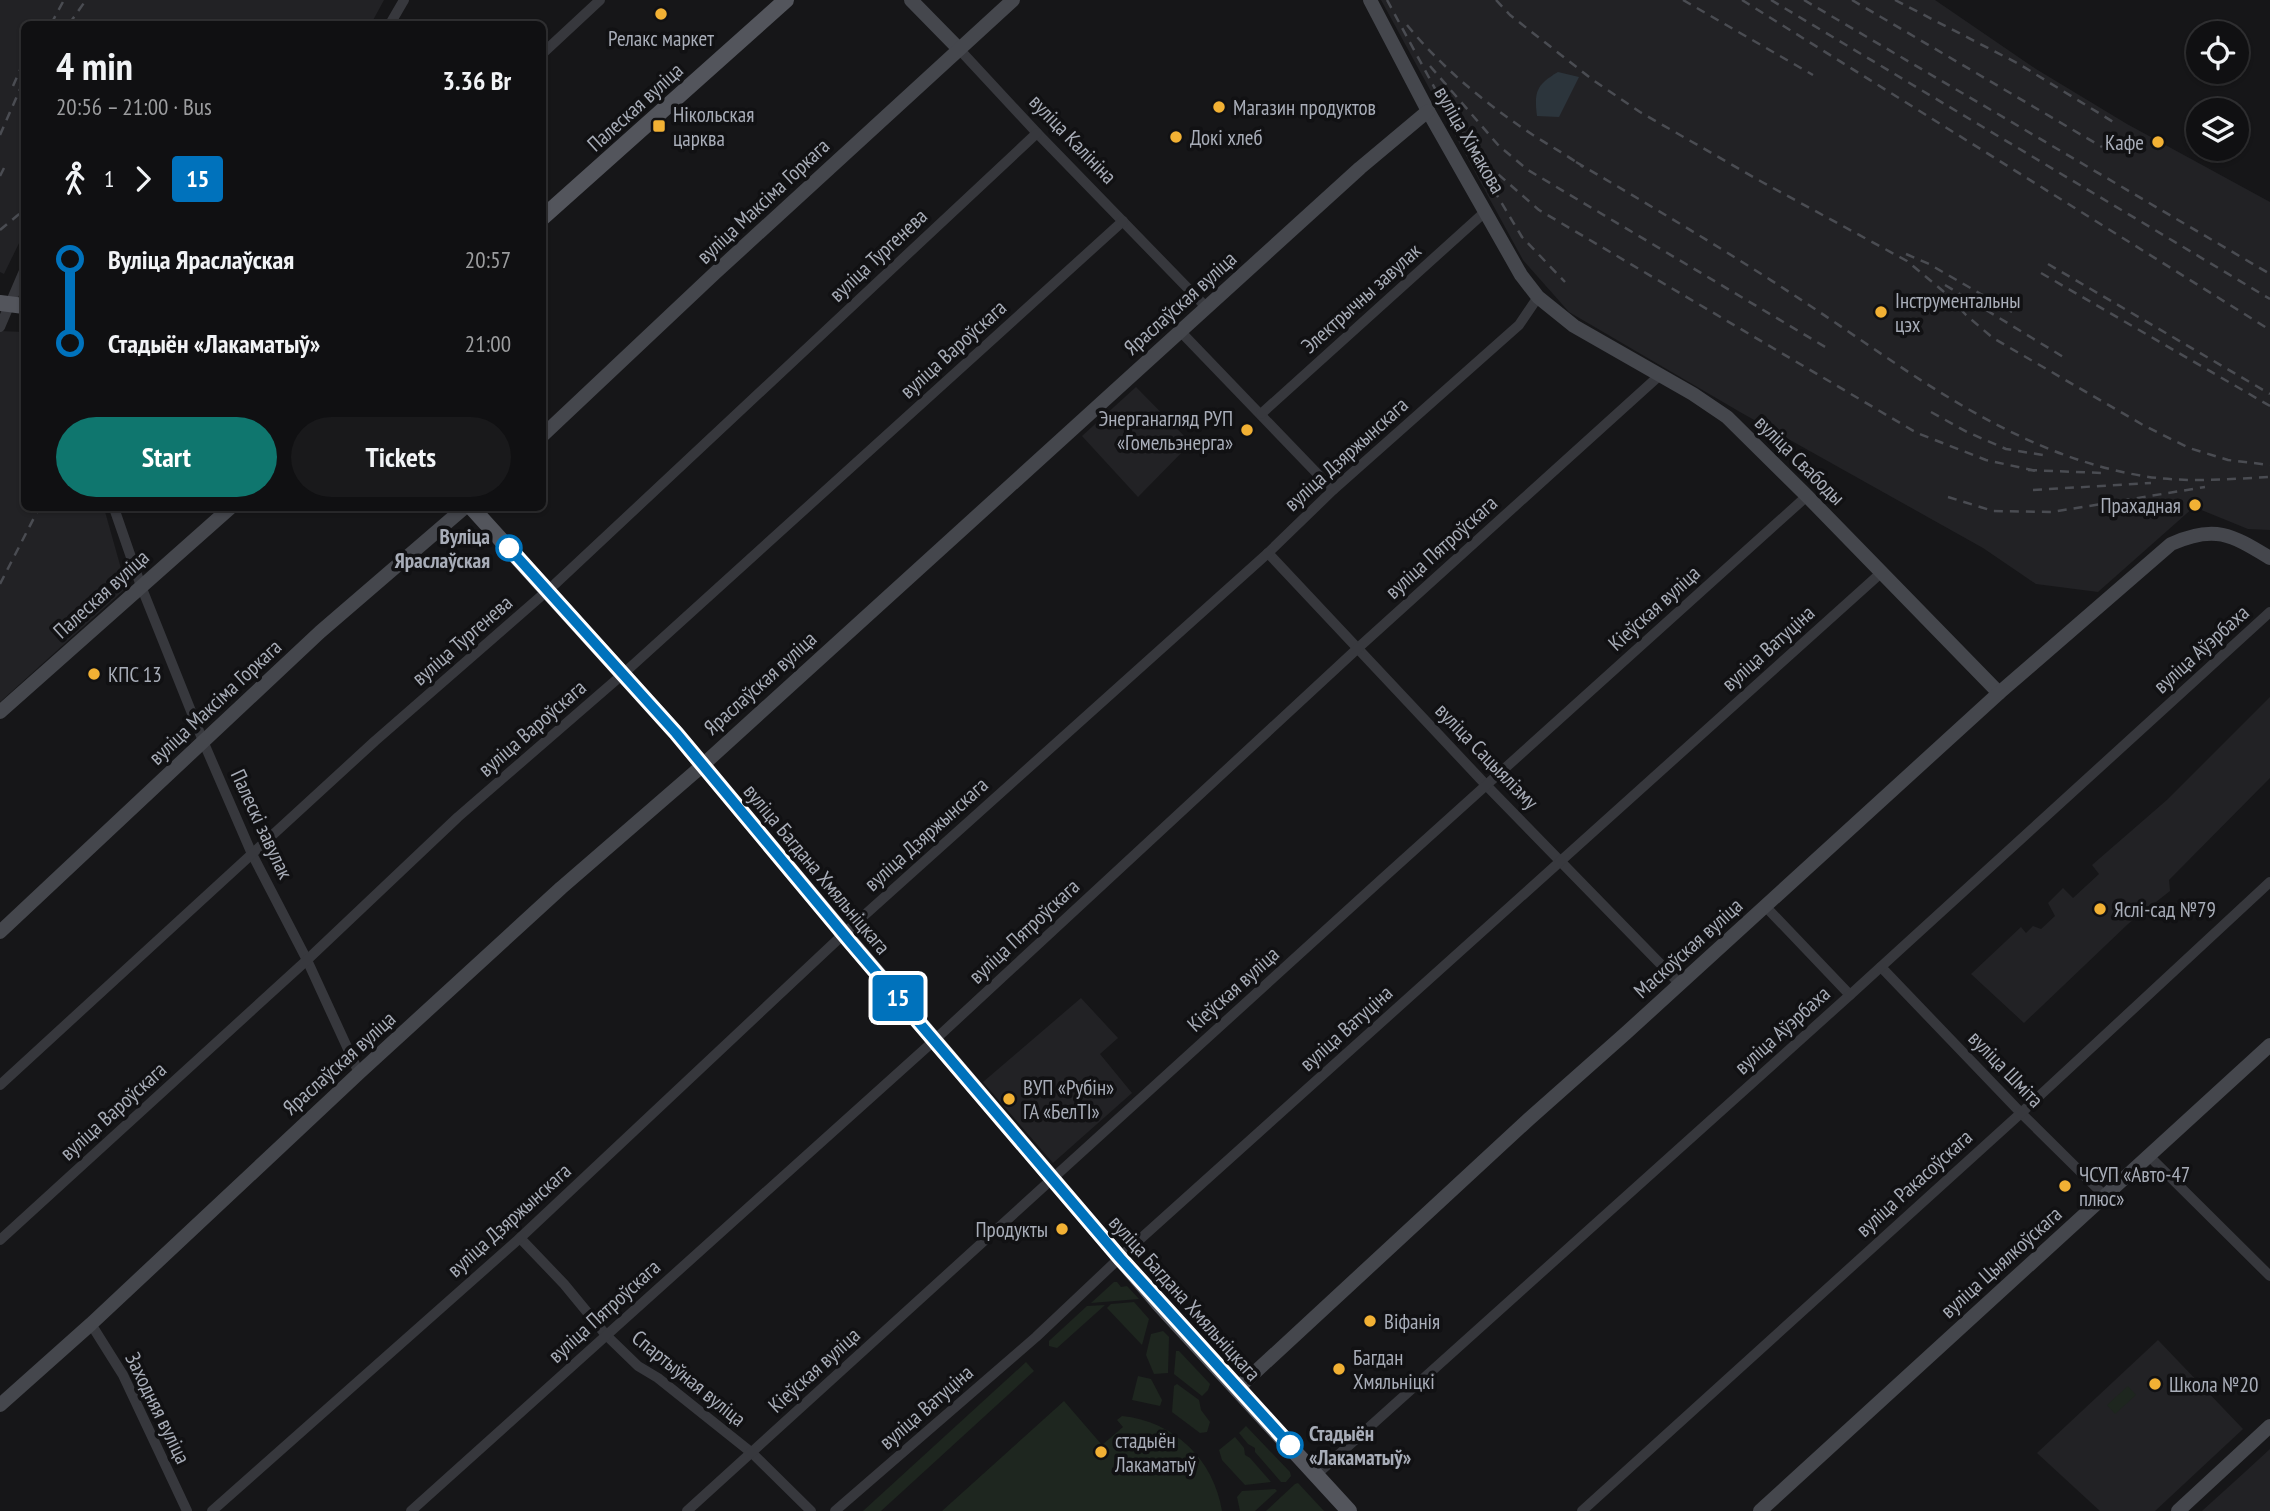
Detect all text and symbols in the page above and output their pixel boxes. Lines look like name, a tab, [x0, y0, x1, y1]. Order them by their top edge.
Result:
marker: Релакс маркет	[653, 6, 669, 22]
map controls	[2186, 21, 2249, 161]
button: locate	[2186, 21, 2249, 84]
place label: Релакс маркет	[608, 25, 714, 52]
text: 4 min	[56, 41, 133, 90]
street label: Палеская вуліца	[581, 57, 689, 157]
text: 3.36 Br	[443, 64, 511, 97]
street label: вуліца Хімакова	[1428, 82, 1512, 198]
street label: вуліца Калініна	[1024, 88, 1122, 190]
text: 20:56 – 21:00 · Bus	[56, 92, 212, 121]
place label: Магазин продуктов	[1233, 94, 1376, 121]
button: layers	[2186, 98, 2249, 161]
marker: Магазин продуктов	[1211, 99, 1227, 115]
place label: Нікольская царква	[673, 101, 754, 152]
marker: Нікольская царква	[651, 118, 667, 134]
place label: Докі хлеб	[1190, 124, 1263, 151]
marker: Докі хлеб	[1168, 129, 1184, 145]
place label: Кафе	[2105, 129, 2144, 156]
street label: вуліца Максіма Горкага	[691, 133, 835, 269]
marker: Кафе	[2150, 134, 2166, 150]
icon: walk	[56, 160, 94, 198]
icon: forward	[124, 160, 162, 198]
text: 15	[186, 163, 209, 194]
text: 1	[104, 164, 114, 193]
street label: вуліца Тургенева	[823, 203, 933, 307]
street label: Электрычны завулак	[1296, 237, 1426, 359]
text: Вуліца Яраслаўская	[108, 243, 294, 276]
text: 20:57	[465, 245, 511, 274]
street label: Яраслаўская вуліца	[1118, 245, 1242, 361]
place label: Інструментальны цэх	[1895, 287, 2021, 338]
street label: вуліца Вароўскага	[894, 294, 1012, 404]
marker: Інструментальны цэх	[1873, 304, 1889, 320]
text: Стадыён «Лакаматыў»	[108, 327, 320, 360]
text: 21:00	[465, 329, 511, 358]
street label: вуліца Дзяржынскага	[1279, 391, 1413, 517]
place label: Энерганагляд РУП «Гомельэнерга»	[1098, 405, 1233, 456]
street label: вуліца Свабоды	[1749, 409, 1851, 511]
button: Start	[56, 417, 277, 497]
button: Tickets	[291, 417, 511, 497]
marker: Энерганагляд РУП «Гомельэнерга»	[1239, 422, 1255, 438]
street label: вуліца Пятроўскага	[1379, 490, 1503, 604]
place label: Прахадная	[2101, 492, 2181, 519]
marker: Прахадная	[2187, 497, 2203, 513]
place label: Вуліца Яраслаўская	[394, 523, 490, 574]
marker: Вуліца Яраслаўская	[496, 535, 522, 561]
street label: Палеская вуліца	[47, 544, 155, 644]
street label: Кіеўская вуліца	[1602, 560, 1706, 656]
street label: вуліца Тургенева	[406, 589, 518, 691]
street label: вуліца Ватуціна	[1716, 599, 1820, 697]
street label: вуліца Аўэрбаха	[2148, 599, 2254, 699]
street label: Яраслаўская вуліца	[698, 625, 822, 741]
street label: вуліца Максіма Горкага	[143, 634, 287, 770]
place label: КПС 13	[108, 661, 162, 688]
marker: КПС 13	[86, 666, 102, 682]
street label: вуліца Вароўскага	[473, 674, 591, 782]
street label: вуліца Сацыялізму	[1430, 697, 1544, 815]
street label: Палескі завулак	[225, 765, 299, 883]
street label: вуліца Дзяржынскага	[859, 771, 993, 897]
street label: вуліца Багдана Хмяльніцкага	[738, 778, 896, 960]
street label: вуліца Пятроўскага	[963, 873, 1085, 989]
street label: Маскоўская вуліца	[1628, 892, 1748, 1004]
place label: Яслі-сад №79	[2114, 896, 2216, 923]
marker: Яслі-сад №79	[2092, 901, 2108, 917]
street label: Кіеўская вуліца	[1181, 941, 1285, 1037]
line badge: 15	[866, 975, 930, 1021]
street label: вуліца Ватуціна	[1294, 979, 1398, 1077]
street label: вуліца Аўэрбаха	[1729, 980, 1835, 1080]
text: 15	[887, 982, 909, 1013]
street label: Яраслаўская вуліца	[277, 1005, 401, 1121]
street label: вуліца Шміта	[1963, 1025, 2049, 1113]
street label: вуліца Вароўскага	[54, 1056, 172, 1166]
place label: ВУП «Рубін» ГА «БелТІ»	[1023, 1074, 1114, 1125]
marker: ВУП «Рубін» ГА «БелТІ»	[1001, 1091, 1017, 1107]
street label: вуліца Ракасоўскага	[1850, 1124, 1978, 1242]
street label: вуліца Дзяржынскага	[442, 1157, 576, 1283]
place label: ЧСУП «Авто-47 плюс»	[2079, 1161, 2190, 1212]
marker: ЧСУП «Авто-47 плюс»	[2057, 1178, 2073, 1194]
street label: вуліца Цыялкоўскага	[1935, 1200, 2067, 1324]
street label: вуліца Багдана Хмяльніцкага	[1103, 1209, 1267, 1387]
place label: Продукты	[975, 1216, 1048, 1243]
marker: Продукты	[1054, 1221, 1070, 1237]
street label: вуліца Пятроўскага	[542, 1254, 666, 1368]
place label: Віфанія	[1384, 1308, 1440, 1335]
marker: Віфанія	[1362, 1313, 1378, 1329]
street label: Кіеўская вуліца	[762, 1322, 866, 1418]
street label: Спартыўная вуліца	[627, 1324, 751, 1432]
place label: Багдан Хмяльніцкі	[1353, 1344, 1435, 1395]
street label: Заходняя вуліца	[119, 1348, 197, 1468]
street label: вуліца Ватуціна	[874, 1359, 978, 1455]
marker: Багдан Хмяльніцкі	[1331, 1361, 1347, 1377]
place label: Школа №20	[2169, 1371, 2258, 1398]
marker: Школа №20	[2147, 1376, 2163, 1392]
place label: Стадыён «Лакаматыў»	[1309, 1420, 1412, 1471]
place label: стадыён Лакаматыў	[1114, 1427, 1196, 1478]
marker: Стадыён «Лакаматыў»	[1277, 1432, 1303, 1458]
marker: стадыён Лакаматыў	[1093, 1444, 1109, 1460]

